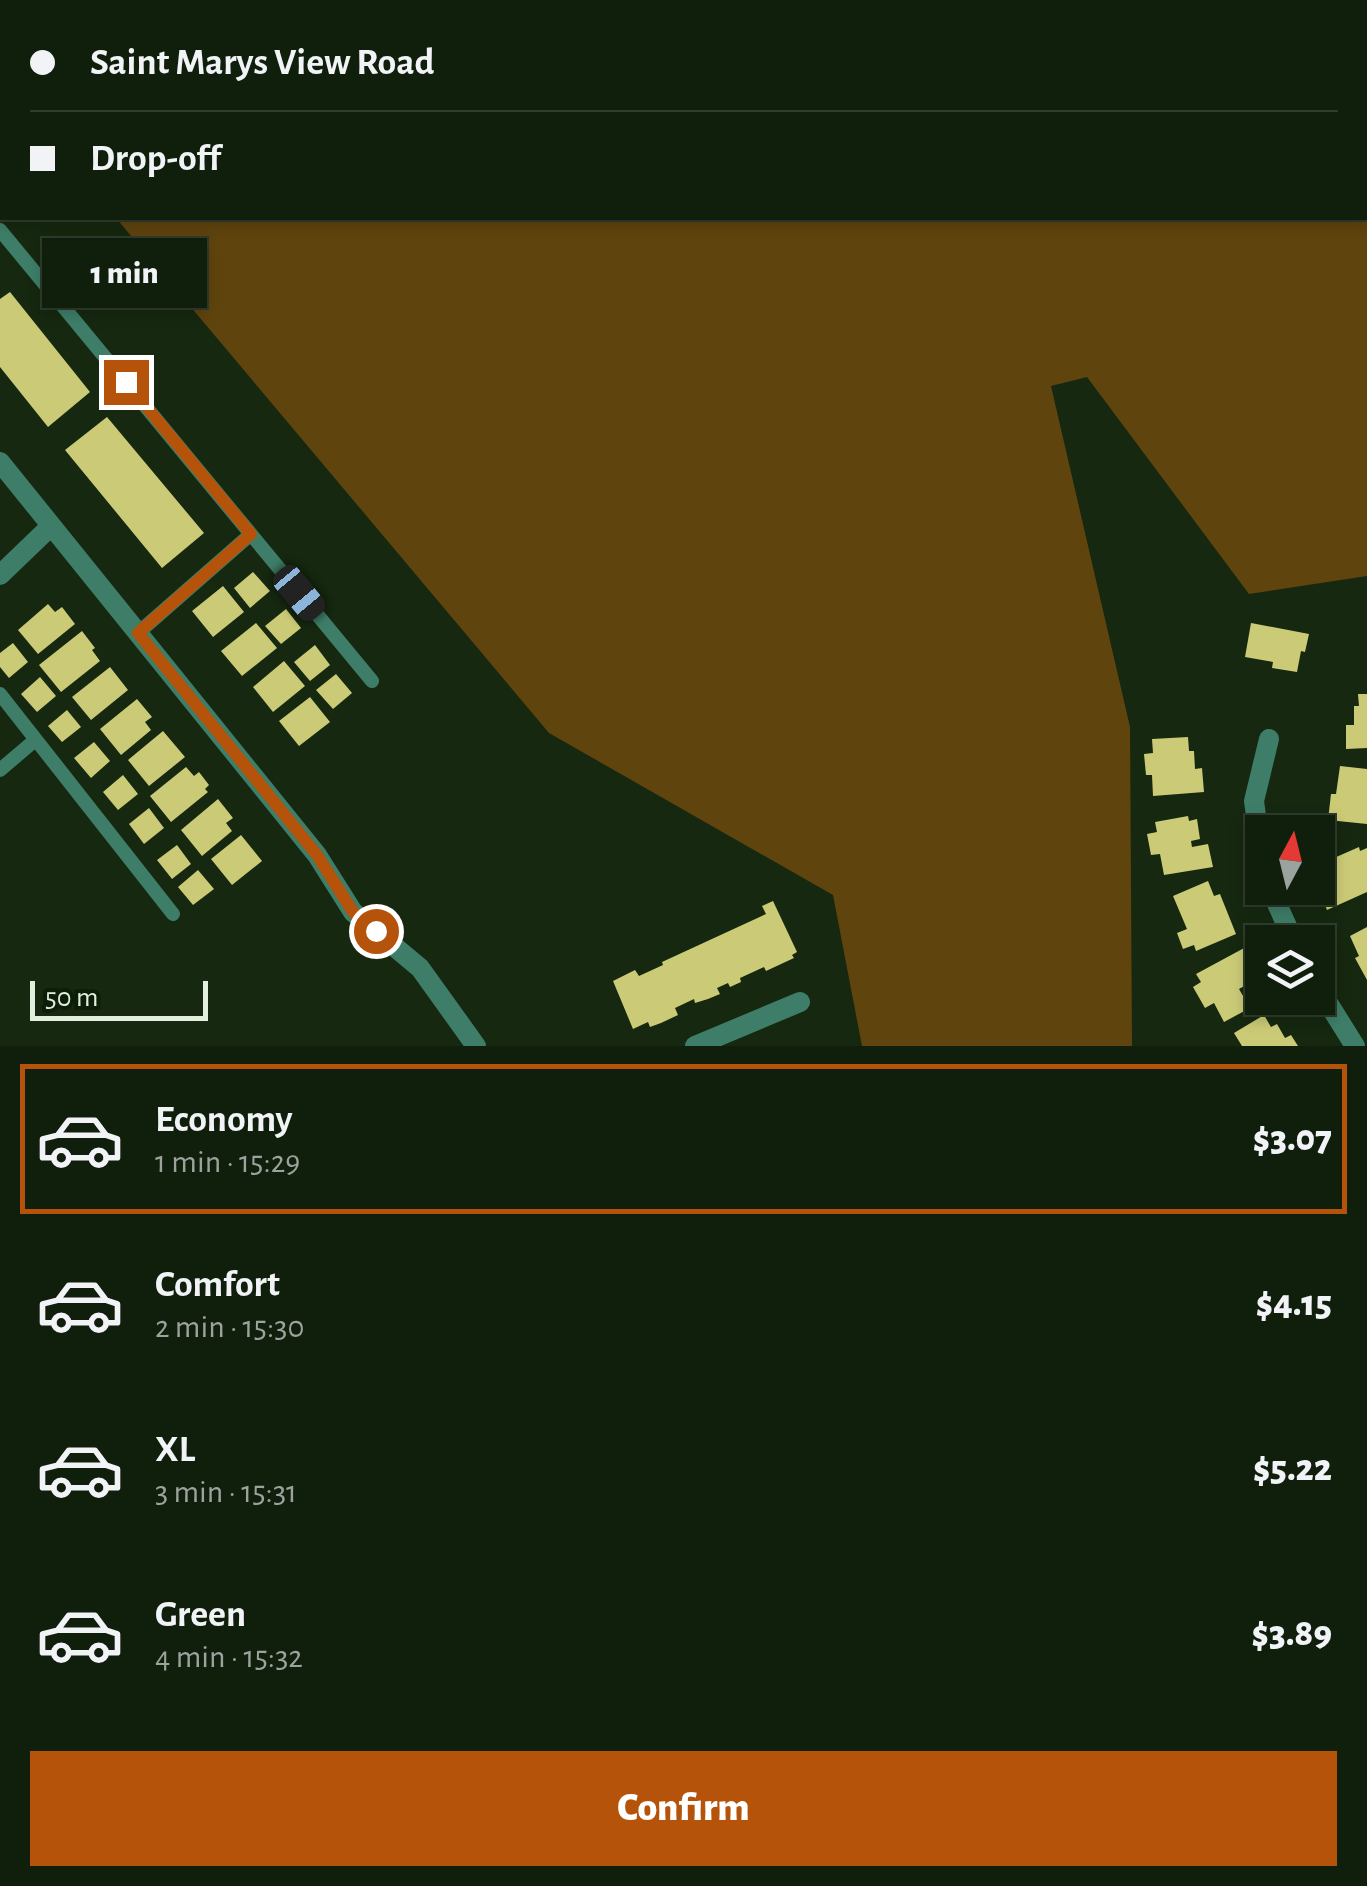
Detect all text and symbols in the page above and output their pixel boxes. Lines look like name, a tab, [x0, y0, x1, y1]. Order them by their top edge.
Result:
text: Saint Marys View Road	[90, 44, 435, 82]
text: Drop-off	[90, 140, 221, 178]
callout: 1 min	[44, 237, 208, 307]
text: 1 min	[90, 257, 159, 289]
route end	[104, 360, 149, 405]
car	[268, 560, 330, 626]
north arrow	[1245, 815, 1335, 905]
map controls	[1245, 815, 1335, 1015]
route start	[354, 909, 399, 954]
button: layers	[1245, 925, 1335, 1015]
scale bar	[30, 976, 208, 1020]
text: 50 m	[45, 984, 99, 1012]
icon: car	[35, 1094, 125, 1184]
text: Economy	[155, 1101, 293, 1139]
text: $3.07	[1253, 1120, 1332, 1158]
text: 1 min · 15:29	[155, 1146, 300, 1178]
icon: car	[35, 1259, 125, 1349]
text: Comfort	[155, 1266, 280, 1304]
text: $4.15	[1256, 1285, 1332, 1323]
text: 2 min · 15:30	[155, 1311, 304, 1343]
icon: car	[35, 1424, 125, 1514]
text: XL	[155, 1431, 195, 1469]
text: $5.22	[1253, 1450, 1332, 1488]
text: 3 min · 15:31	[155, 1476, 297, 1508]
icon: car	[35, 1589, 125, 1679]
text: Green	[155, 1596, 246, 1634]
text: $3.89	[1252, 1615, 1332, 1653]
text: 4 min · 15:32	[155, 1641, 303, 1673]
button: Confirm	[30, 1751, 1337, 1866]

